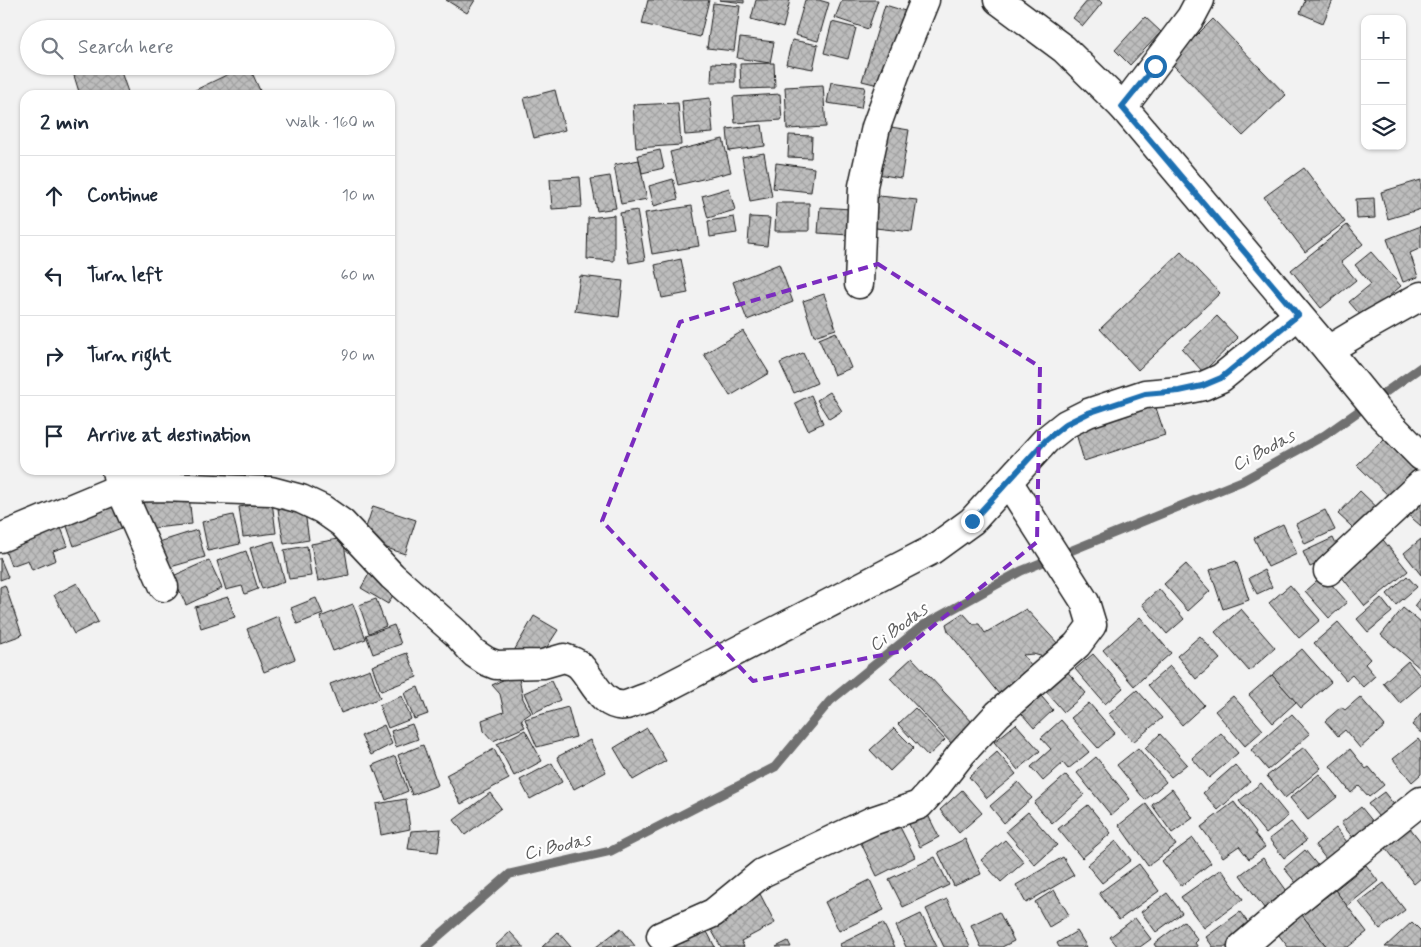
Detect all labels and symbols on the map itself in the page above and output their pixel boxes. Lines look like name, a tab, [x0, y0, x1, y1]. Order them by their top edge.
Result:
route start	[1144, 55, 1167, 78]
water label: Ci Bodas	[1228, 423, 1301, 477]
route end	[961, 510, 984, 533]
water label: Ci Bodas	[864, 596, 935, 658]
water label: Ci Bodas	[521, 827, 595, 866]

